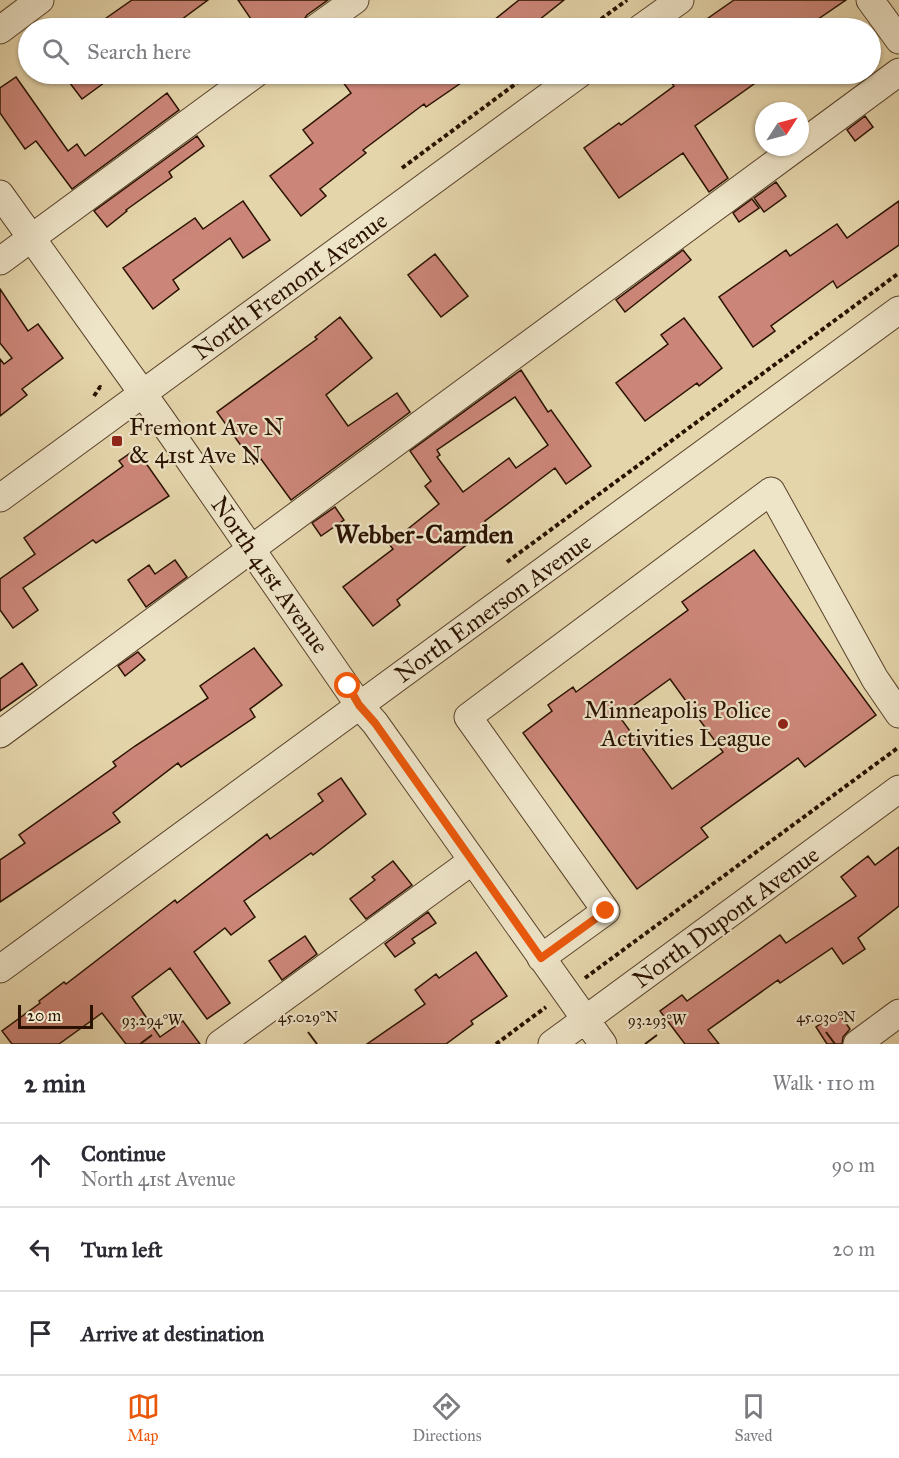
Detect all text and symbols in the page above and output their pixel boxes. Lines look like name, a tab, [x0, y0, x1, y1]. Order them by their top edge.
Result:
search box	[18, 18, 881, 84]
icon: search	[39, 35, 72, 68]
text: Search here	[87, 38, 191, 65]
north arrow	[755, 102, 809, 156]
street label: North Fremont Avenue	[187, 205, 393, 367]
place label: Fremont Ave N & 41st Ave N	[129, 412, 284, 470]
marker: Fremont Ave N & 41st Ave N	[110, 434, 124, 448]
street label: North 41st Avenue	[205, 490, 335, 660]
district label: Webber-Camden	[334, 518, 514, 550]
street label: North Emerson Avenue	[389, 527, 597, 689]
route start	[334, 672, 360, 698]
place label: Minneapolis Police Activities League	[584, 695, 771, 753]
marker: Minneapolis Police Activities League	[776, 717, 790, 731]
street label: North Dupont Avenue	[627, 839, 825, 995]
route end	[592, 897, 618, 923]
scale bar	[18, 1002, 93, 1030]
text: 20 m	[27, 1006, 61, 1025]
text: 45.029°N	[278, 1008, 338, 1026]
text: 45.030°N	[796, 1008, 856, 1026]
text: 93.294°W	[122, 1011, 183, 1029]
text: 93.293°W	[628, 1011, 687, 1029]
text: 2 min	[24, 1067, 85, 1099]
text: Walk · 110 m	[772, 1071, 875, 1095]
text: Continue	[81, 1140, 166, 1167]
icon: ahead	[24, 1149, 57, 1182]
text: 90 m	[832, 1153, 875, 1177]
text: North 41st Avenue	[81, 1167, 236, 1191]
icon: left	[24, 1233, 57, 1266]
text: Turn left	[81, 1236, 163, 1263]
text: 20 m	[832, 1237, 875, 1261]
icon: arrive	[24, 1317, 57, 1350]
text: Arrive at destination	[81, 1320, 264, 1347]
tab: Map	[127, 1390, 160, 1445]
tab: Directions	[413, 1390, 481, 1445]
tab: Saved	[734, 1390, 772, 1445]

